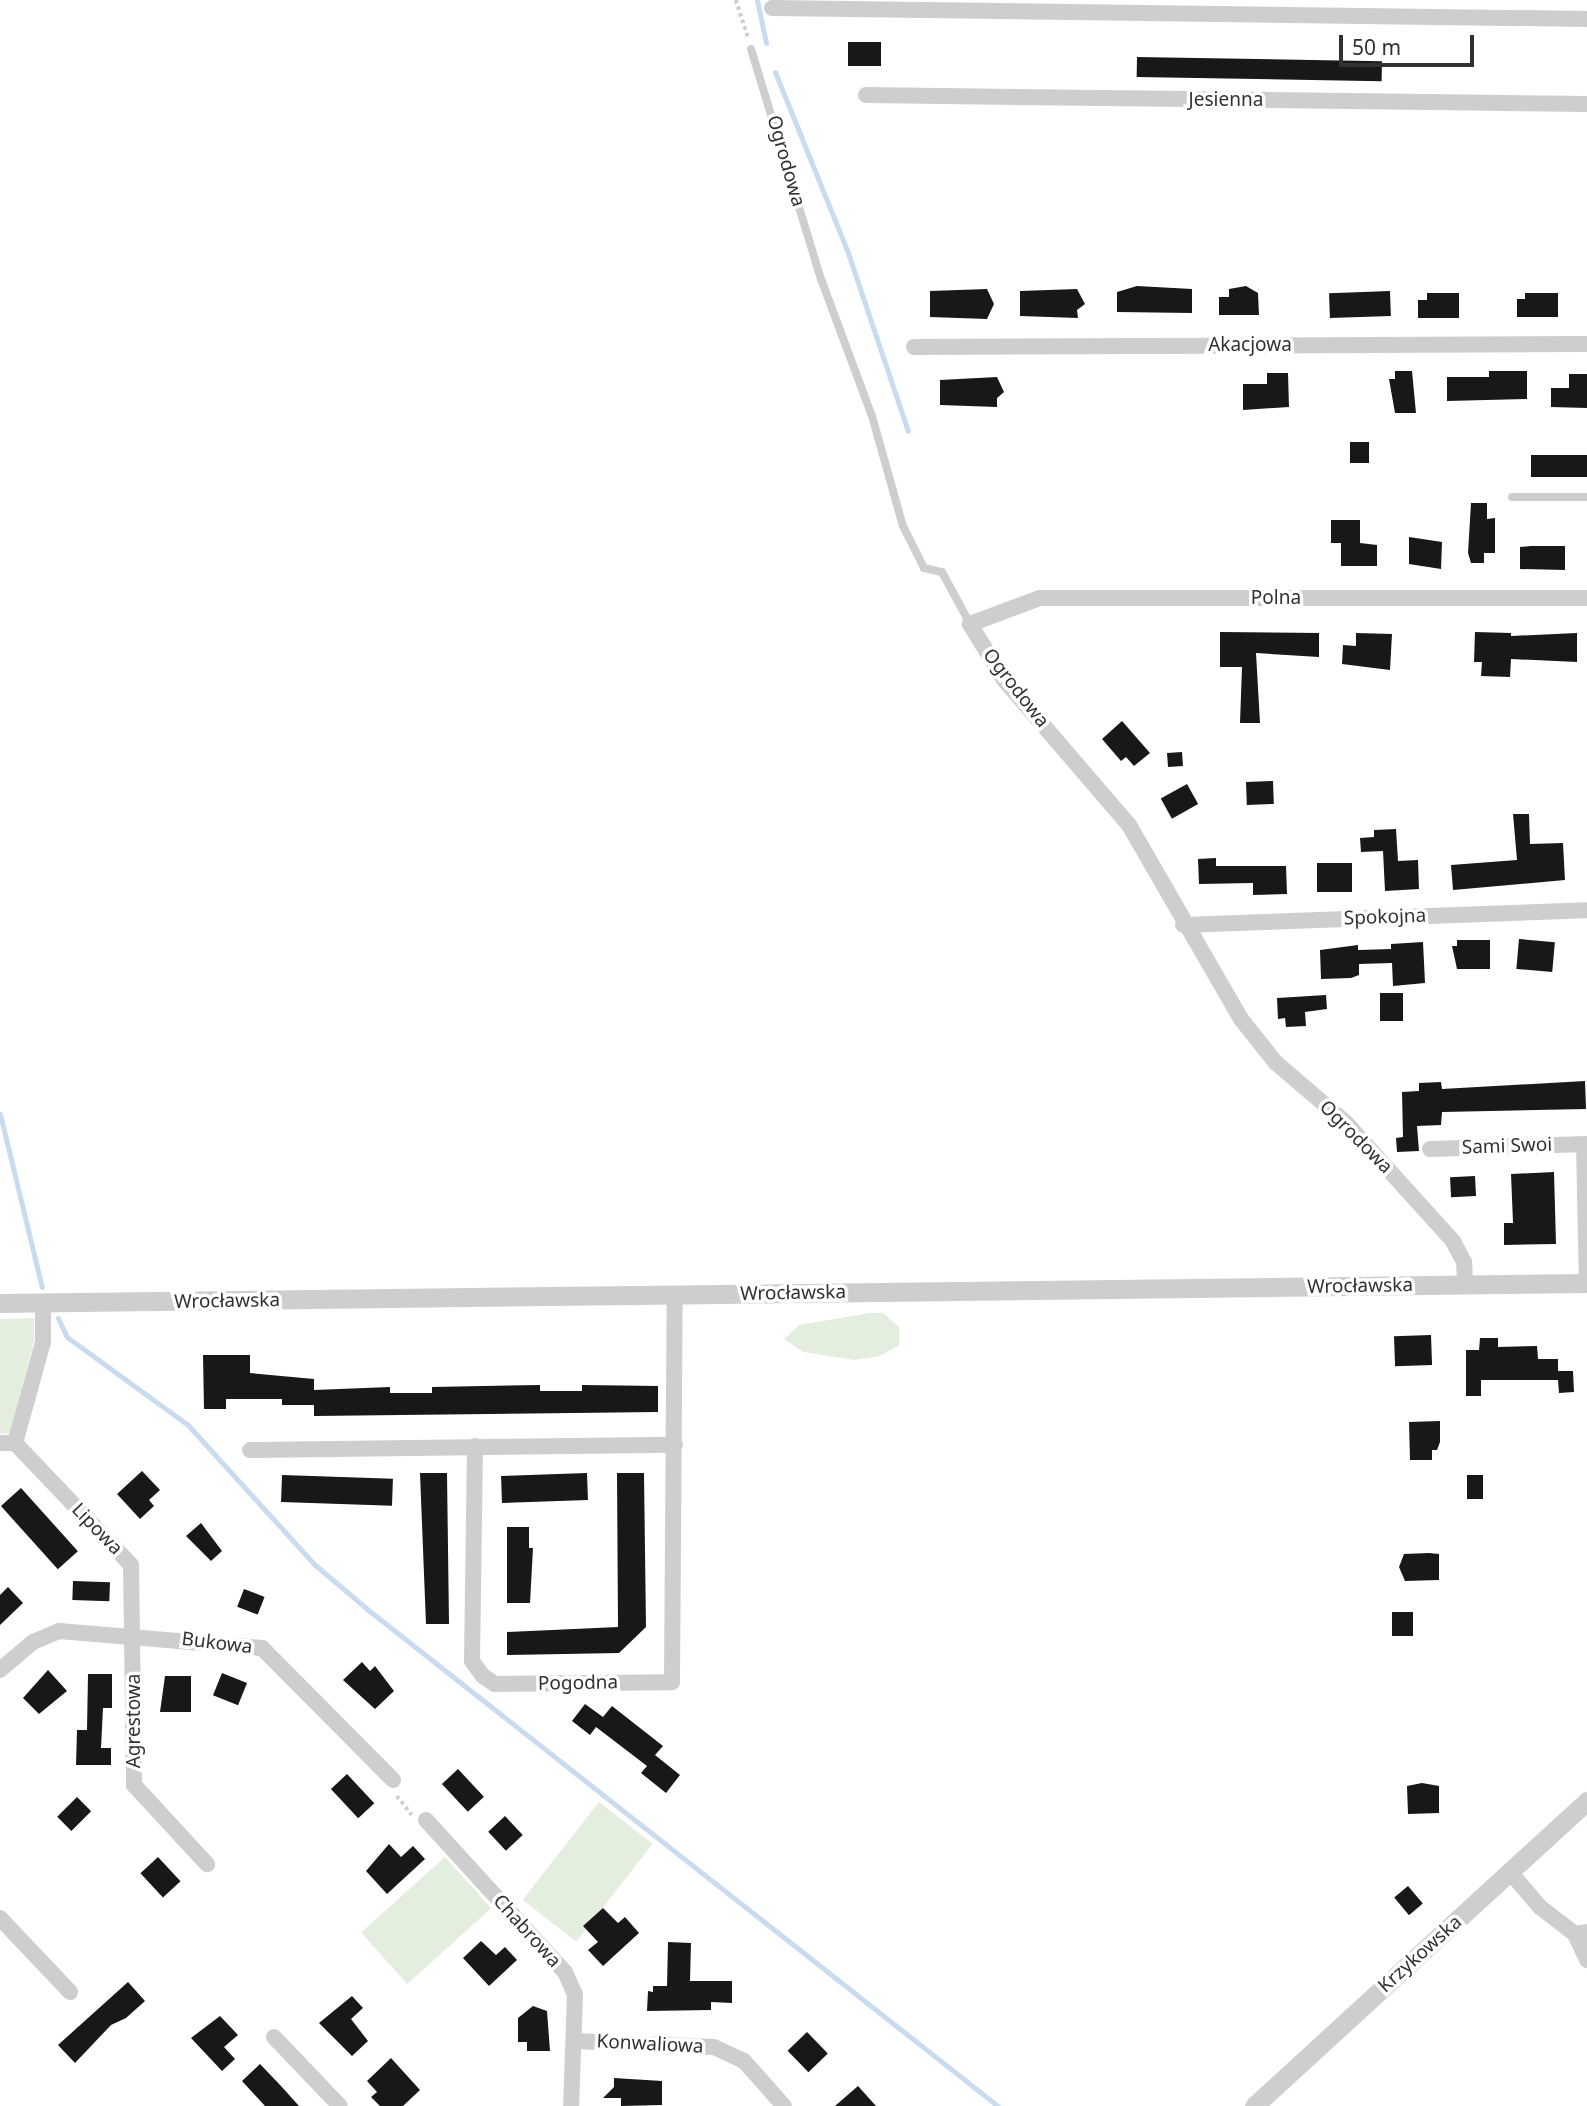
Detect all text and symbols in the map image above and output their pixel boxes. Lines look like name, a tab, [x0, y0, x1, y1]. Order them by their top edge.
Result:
scale bar	[1342, 21, 1477, 65]
text: 50 m	[1352, 33, 1401, 61]
street label: Jesienna	[1189, 89, 1263, 111]
street label: Ogrodowa	[762, 113, 810, 209]
street label: Akacjowa	[1208, 334, 1292, 356]
street label: Polna	[1251, 587, 1301, 609]
street label: Ogrodowa	[978, 644, 1054, 732]
street label: Spokojna	[1343, 904, 1427, 930]
street label: Ogrodowa	[1315, 1096, 1397, 1178]
street label: Sami Swoi	[1461, 1133, 1553, 1159]
street label: Wrocławska	[1307, 1274, 1413, 1298]
street label: Wrocławska	[740, 1281, 846, 1305]
street label: Wrocławska	[174, 1289, 280, 1313]
street label: Lipowa	[67, 1498, 127, 1560]
street label: Bukowa	[180, 1627, 254, 1659]
street label: Pogodna	[538, 1671, 618, 1695]
street label: Agrestowa	[123, 1674, 145, 1768]
street label: Chabrowa	[488, 1890, 566, 1972]
street label: Krzykowska	[1374, 1911, 1466, 1997]
street label: Konwaliowa	[596, 2030, 704, 2058]

